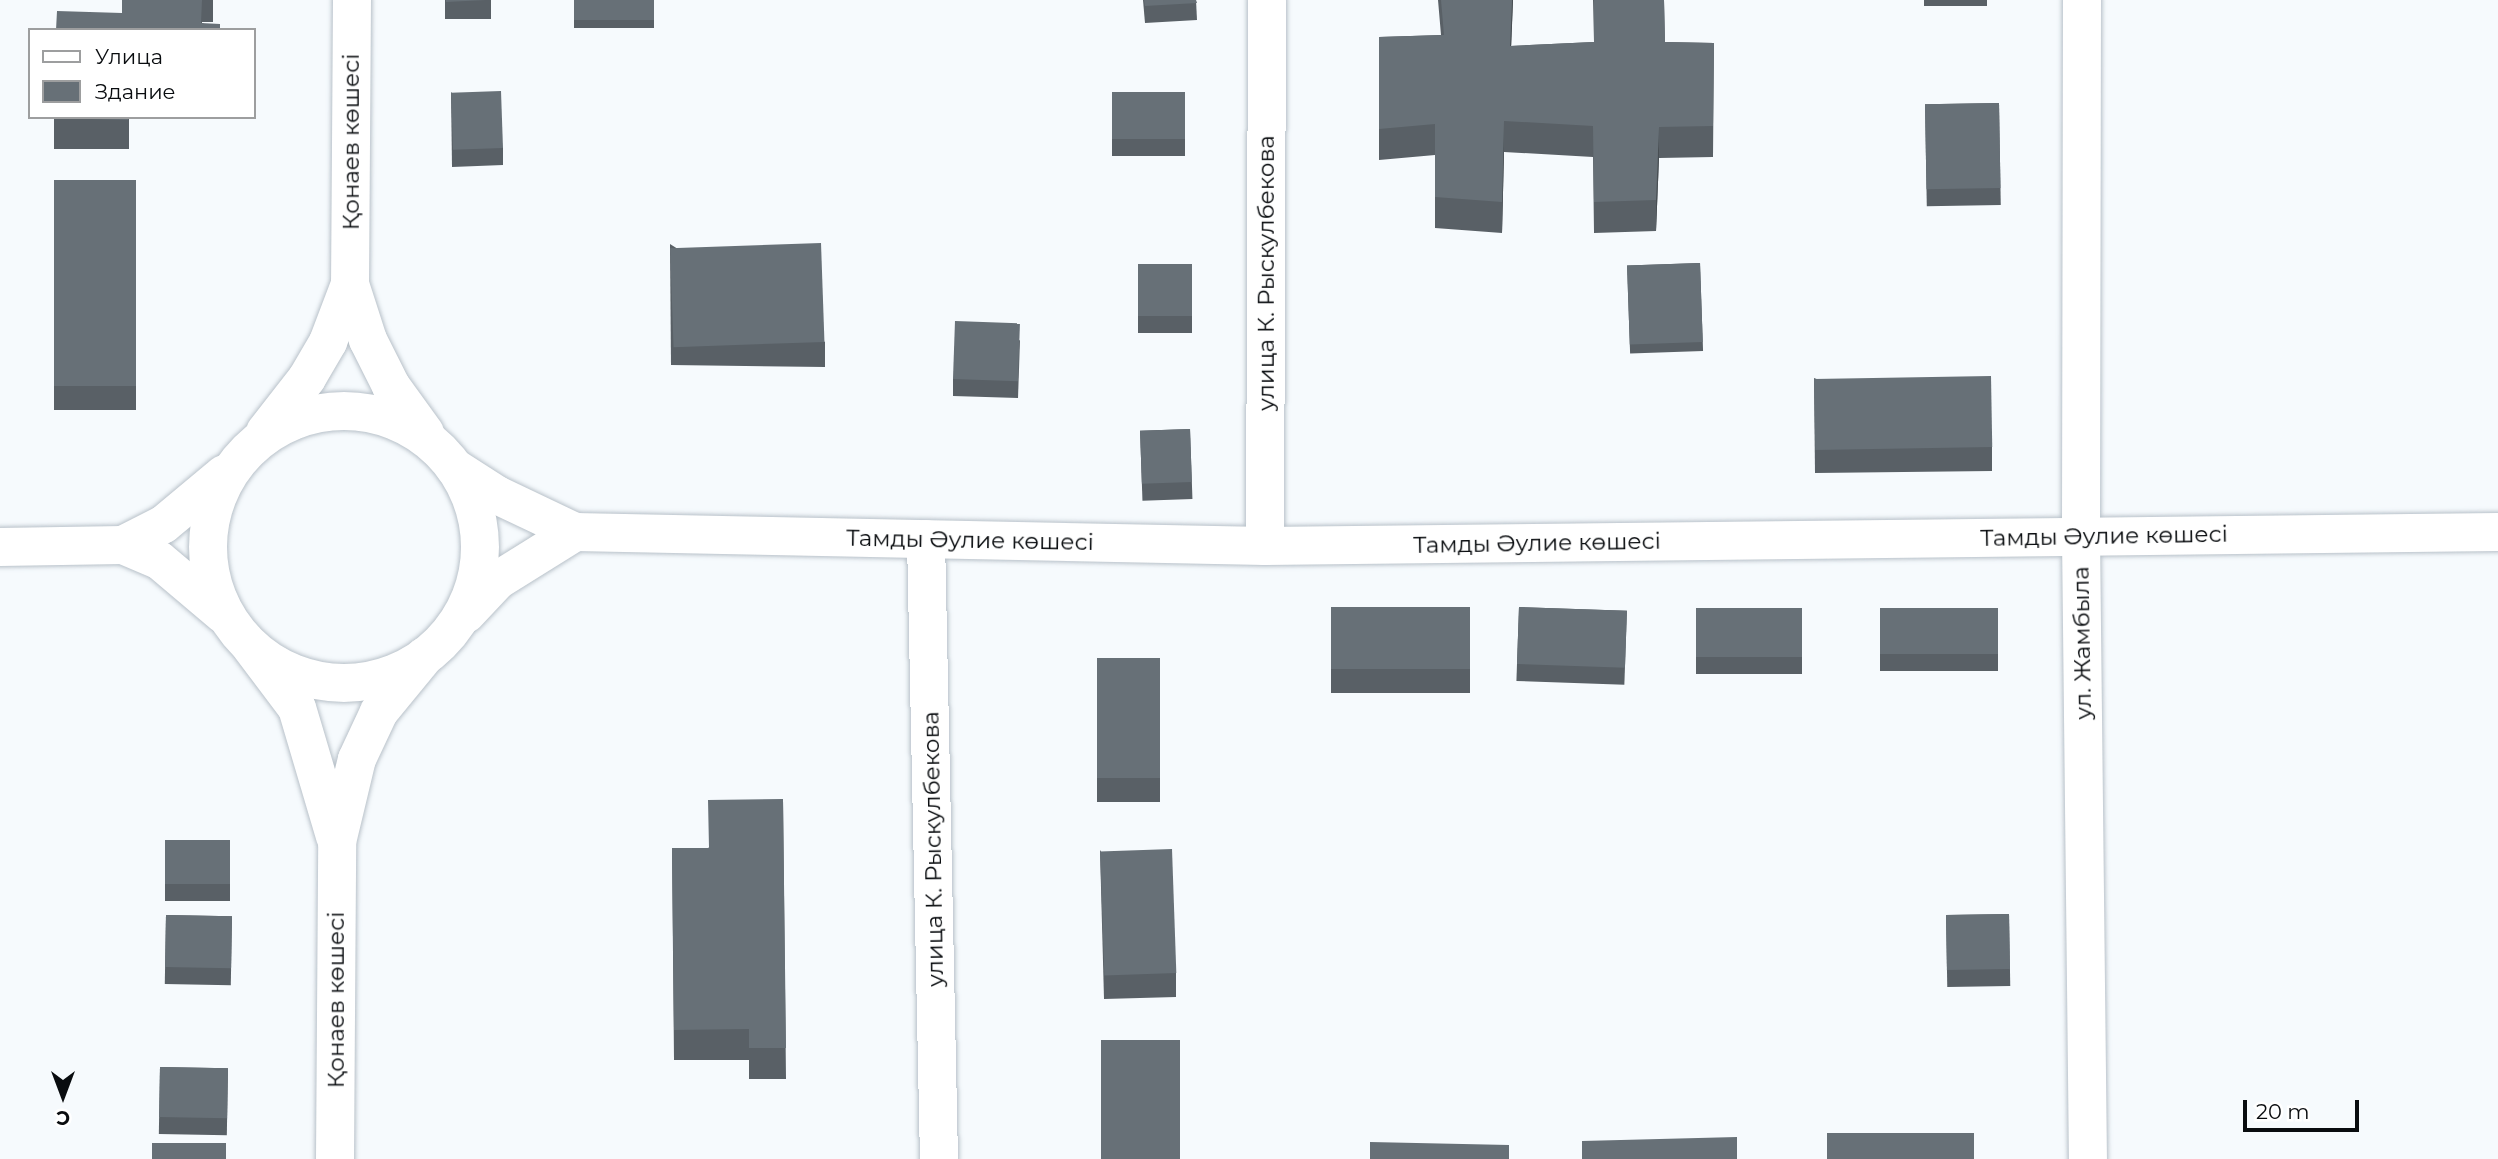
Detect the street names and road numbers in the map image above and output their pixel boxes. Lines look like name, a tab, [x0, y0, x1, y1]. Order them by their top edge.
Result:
street label: Қонаев көшесі	[337, 54, 365, 230]
street label: улица К. Рыскулбекова	[1252, 135, 1280, 411]
street label: Тамды Әулие көшесі	[1980, 520, 2228, 552]
street label: Тамды Әулие көшесі	[846, 524, 1094, 556]
street label: Тамды Әулие көшесі	[1413, 527, 1661, 559]
street label: ул. Жамбыла	[2067, 566, 2097, 720]
street label: улица К. Рыскулбекова	[917, 711, 949, 987]
street label: Қонаев көшесі	[322, 912, 350, 1088]

